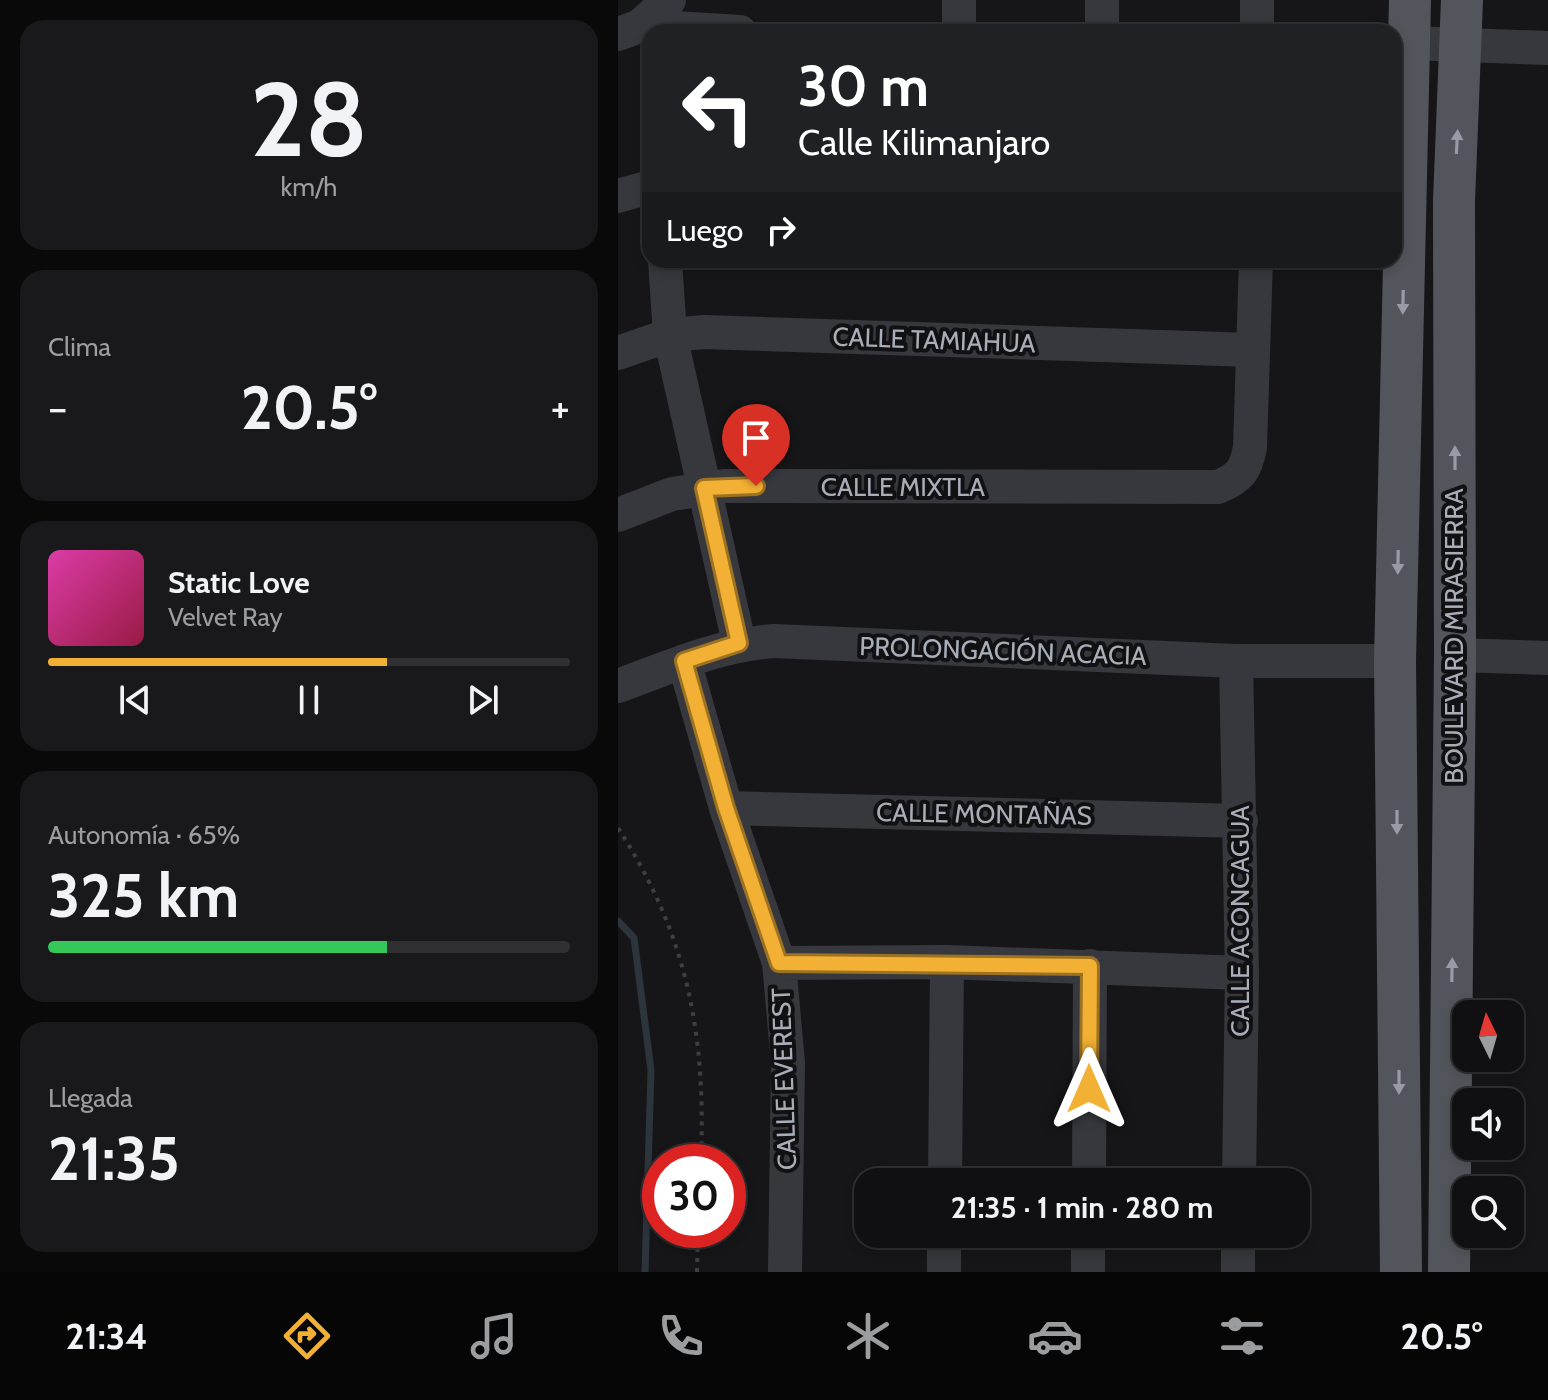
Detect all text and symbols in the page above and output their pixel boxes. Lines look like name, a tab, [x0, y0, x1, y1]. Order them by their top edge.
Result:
text: 30 m	[798, 52, 929, 120]
text: 28	[250, 56, 368, 182]
icon: left	[666, 56, 770, 160]
text: Calle Kilimanjaro	[798, 120, 1050, 164]
one-way arrow	[1451, 129, 1464, 154]
text: km/h	[281, 171, 337, 203]
icon: right	[759, 208, 803, 252]
text: Luego	[666, 212, 743, 249]
one-way arrow	[1397, 290, 1410, 315]
street label: CALLE TAMIAHUA	[832, 320, 1036, 360]
text: Clima	[48, 331, 111, 363]
text: 20.5°	[241, 371, 377, 444]
text: −	[48, 381, 67, 434]
text: +	[551, 381, 570, 434]
pin	[722, 404, 790, 486]
icon: arrive	[734, 416, 778, 460]
one-way arrow	[1449, 445, 1461, 470]
street label: CALLE MIXTLA	[821, 471, 985, 503]
street label: BOULEVARD MIRASIERRA	[1438, 488, 1470, 784]
one-way arrow	[1391, 550, 1404, 575]
text: Static Love	[168, 564, 310, 601]
text: Velvet Ray	[168, 601, 283, 633]
street label: PROLONGACIÓN ACACIA	[859, 630, 1147, 672]
icon: previous	[113, 678, 157, 722]
icon: pause	[287, 678, 331, 722]
icon: next	[461, 678, 505, 722]
street label: CALLE MONTAÑAS	[876, 796, 1092, 832]
street label: CALLE ACONCAGUA	[1224, 805, 1256, 1037]
one-way arrow	[1391, 810, 1403, 835]
text: Autonomía · 65%	[48, 819, 240, 851]
text: 325 km	[48, 859, 239, 932]
one-way arrow	[1446, 957, 1458, 982]
street label: CALLE EVEREST	[765, 987, 803, 1171]
north arrow	[1452, 1000, 1524, 1072]
map controls	[1452, 1000, 1524, 1248]
position arrow	[1047, 1047, 1131, 1131]
one-way arrow	[1393, 1070, 1405, 1095]
text: Llegada	[48, 1082, 133, 1114]
button: sound	[1452, 1088, 1524, 1160]
text: 21:35	[48, 1122, 180, 1195]
speed limit sign: 30	[642, 1144, 746, 1248]
button: search	[1452, 1176, 1524, 1248]
text: 21:35 · 1 min · 280 m	[951, 1189, 1213, 1226]
icon: directions	[279, 1308, 335, 1364]
icon: music	[466, 1308, 522, 1364]
icon: phone	[653, 1308, 709, 1364]
icon: climate	[840, 1308, 896, 1364]
icon: car	[1027, 1308, 1083, 1364]
icon: filters	[1214, 1308, 1270, 1364]
text: 21:34	[66, 1314, 148, 1358]
text: 20.5°	[1401, 1314, 1482, 1358]

